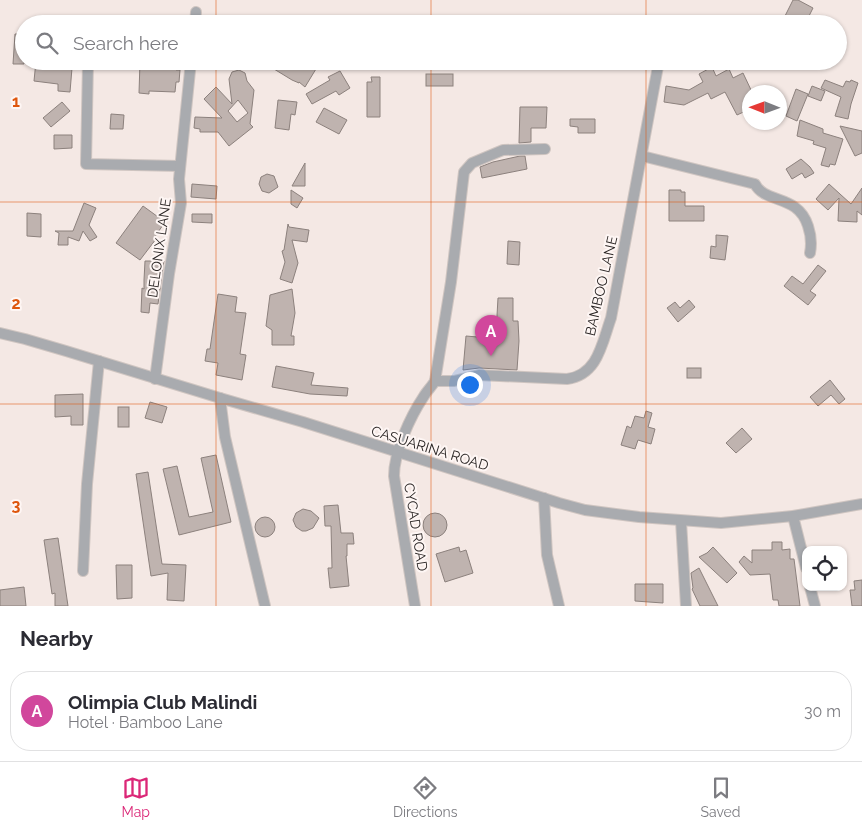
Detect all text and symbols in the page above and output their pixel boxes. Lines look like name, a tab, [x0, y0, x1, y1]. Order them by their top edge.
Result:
search box	[15, 15, 847, 70]
icon: search	[33, 29, 61, 57]
text: Search here	[73, 32, 179, 54]
north arrow	[742, 85, 787, 130]
text: 1	[12, 92, 20, 111]
street label: DELONIX LANE	[144, 197, 174, 299]
street label: BAMBOO LANE	[582, 235, 620, 337]
text: 2	[11, 294, 21, 313]
pin: A	[475, 315, 507, 356]
your location	[457, 372, 483, 398]
street label: CASUARINA ROAD	[369, 423, 491, 473]
street label: CYCAD ROAD	[401, 482, 431, 572]
text: 3	[12, 496, 21, 515]
map controls	[802, 546, 847, 591]
button: locate	[802, 546, 847, 591]
text: Nearby	[20, 626, 93, 651]
text: Olimpia Club Malindi	[68, 691, 257, 713]
text: A	[32, 702, 42, 721]
text: 30 m	[804, 702, 841, 721]
text: Hotel · Bamboo Lane	[68, 713, 223, 732]
tab: Map	[121, 774, 150, 820]
tab: Directions	[393, 774, 458, 820]
tab: Saved	[700, 774, 741, 820]

